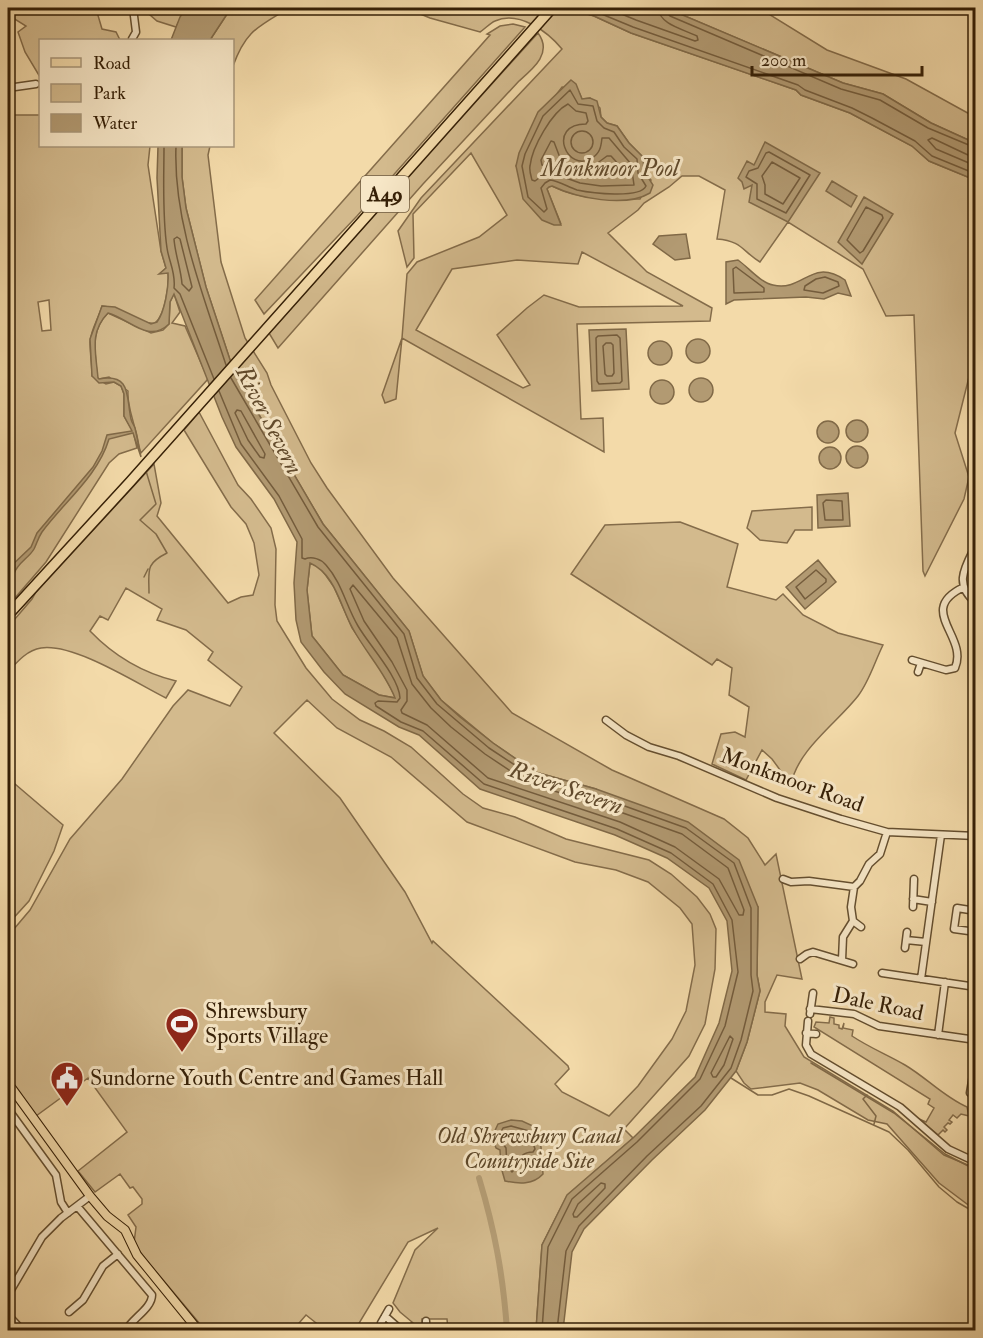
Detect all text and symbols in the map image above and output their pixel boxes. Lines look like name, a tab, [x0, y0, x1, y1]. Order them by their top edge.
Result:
legend	[39, 39, 234, 147]
scale bar	[752, 39, 922, 77]
text: 200 m	[761, 49, 806, 72]
text: Road	[93, 52, 131, 75]
text: Park	[93, 82, 126, 105]
text: Water	[92, 112, 137, 135]
water label: Monkmoor Pool	[539, 153, 681, 184]
road number: A49	[361, 176, 409, 212]
water label: River Severn	[228, 359, 310, 480]
street label: Monkmoor Road	[717, 741, 868, 819]
water label: River Severn	[504, 754, 627, 822]
street label: Dale Road	[830, 981, 926, 1027]
place label: Shrewsbury Sports Village	[205, 997, 328, 1051]
sports icon: Shrewsbury Sports Village	[164, 1006, 200, 1053]
public building icon: Sundorne Youth Centre and Games Hall	[49, 1060, 85, 1107]
place label: Sundorne Youth Centre and Games Hall	[90, 1064, 444, 1092]
park label: Old Shrewsbury Canal Countryside Site	[436, 1122, 623, 1175]

